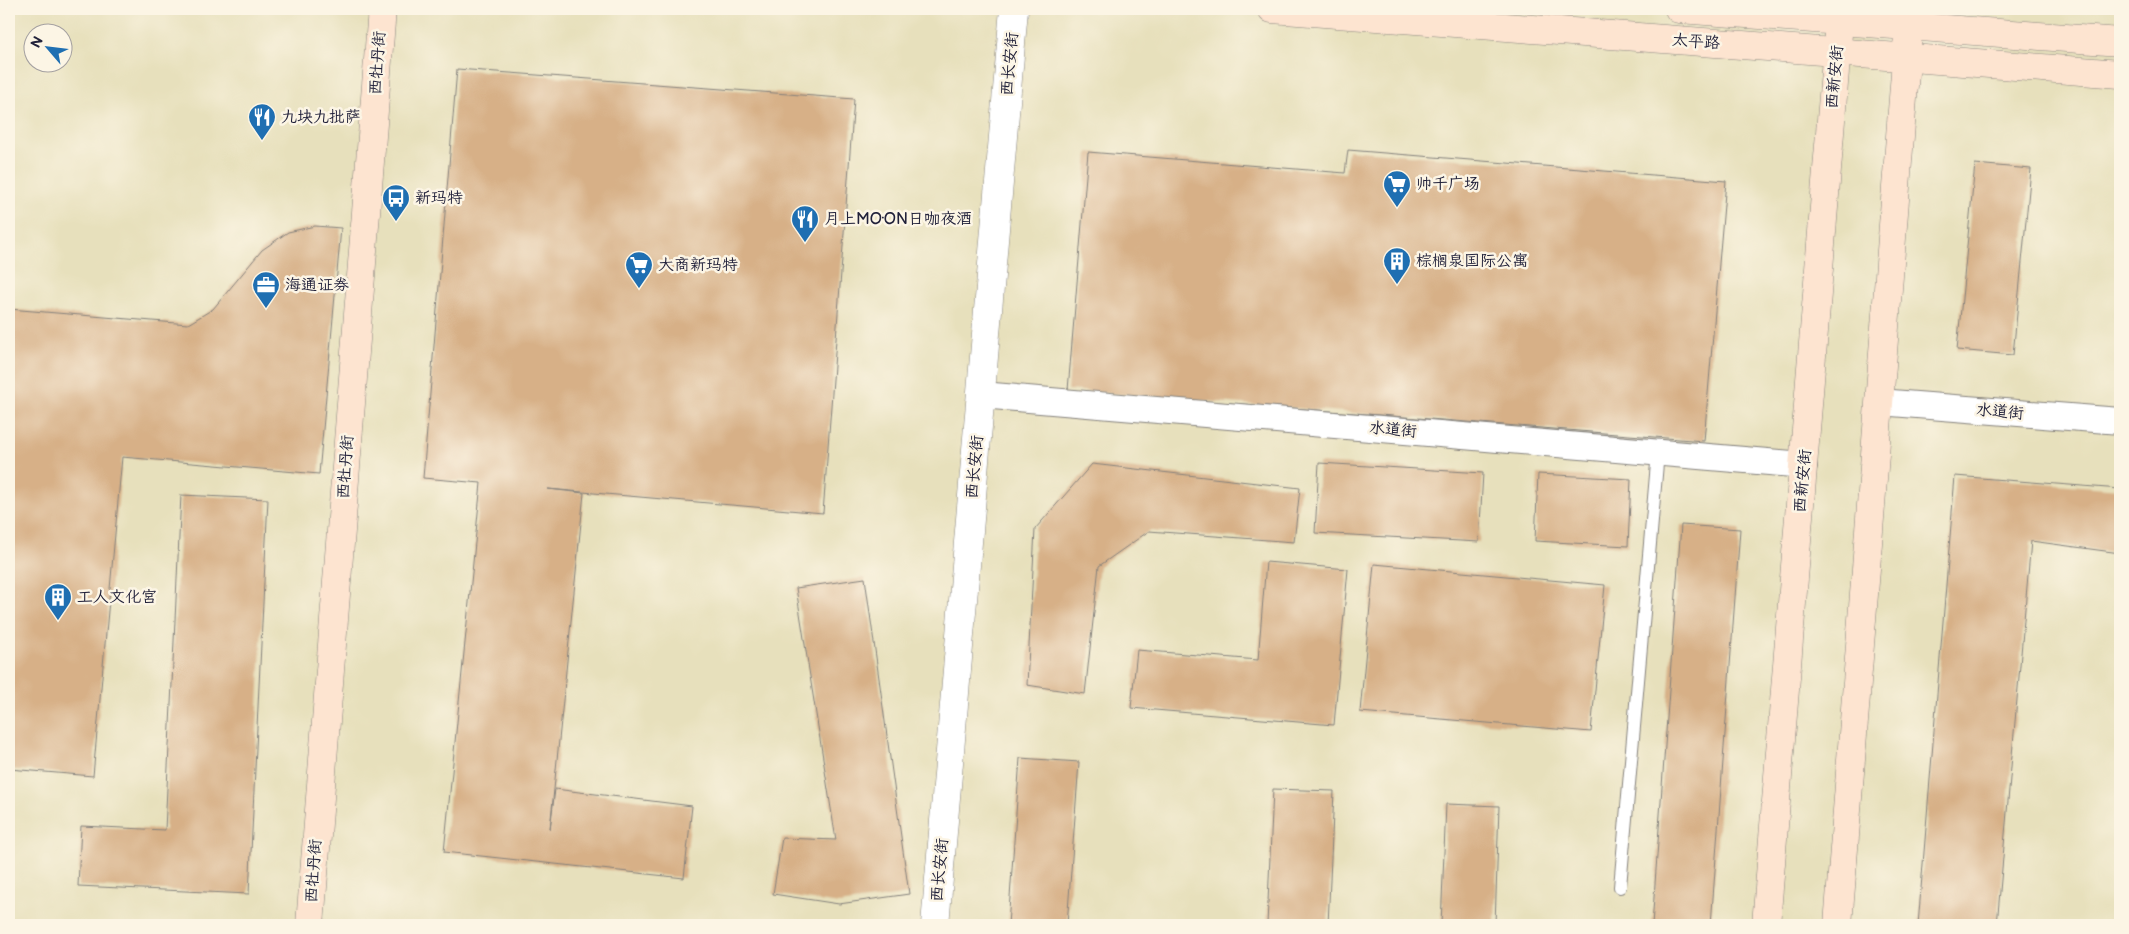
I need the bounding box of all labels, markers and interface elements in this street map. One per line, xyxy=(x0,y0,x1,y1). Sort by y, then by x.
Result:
north arrow xyxy=(22,22,72,72)
street label: 西牡丹街 xyxy=(366,30,390,96)
street label: 西长安街 xyxy=(998,31,1022,97)
street label: 太平路 xyxy=(1671,31,1721,53)
text: N xyxy=(27,33,47,51)
street label: 西新安街 xyxy=(1823,44,1847,110)
restaurant icon: 九块九批萨 xyxy=(247,102,277,141)
place label: 九块九批萨 xyxy=(281,108,361,127)
supermarket icon: 帅千广场 xyxy=(1382,169,1412,208)
place label: 帅千广场 xyxy=(1416,175,1480,194)
bus stop icon: 新玛特 xyxy=(381,183,411,222)
place label: 新玛特 xyxy=(415,189,463,208)
restaurant icon: 月上MO·ON日咖夜酒 xyxy=(790,204,820,243)
place label: 月上MO·ON日咖夜酒 xyxy=(824,210,972,229)
building icon: 棕榈泉国际公寓 xyxy=(1382,246,1412,285)
supermarket icon: 大商新玛特 xyxy=(624,250,654,289)
place label: 棕榈泉国际公寓 xyxy=(1416,252,1528,271)
place label: 大商新玛特 xyxy=(658,256,738,275)
office icon: 海通证券 xyxy=(251,270,281,309)
place label: 海通证券 xyxy=(285,276,349,295)
street label: 水道街 xyxy=(1975,400,2025,424)
street label: 水道街 xyxy=(1368,418,1418,442)
street label: 西牡丹街 xyxy=(334,434,358,500)
street label: 西长安街 xyxy=(963,434,987,500)
street label: 西新安街 xyxy=(1791,448,1815,514)
building icon: 工人文化宫 xyxy=(43,582,73,621)
place label: 工人文化宫 xyxy=(77,588,157,607)
street label: 西长安街 xyxy=(928,837,952,903)
street label: 西牡丹街 xyxy=(302,838,326,904)

